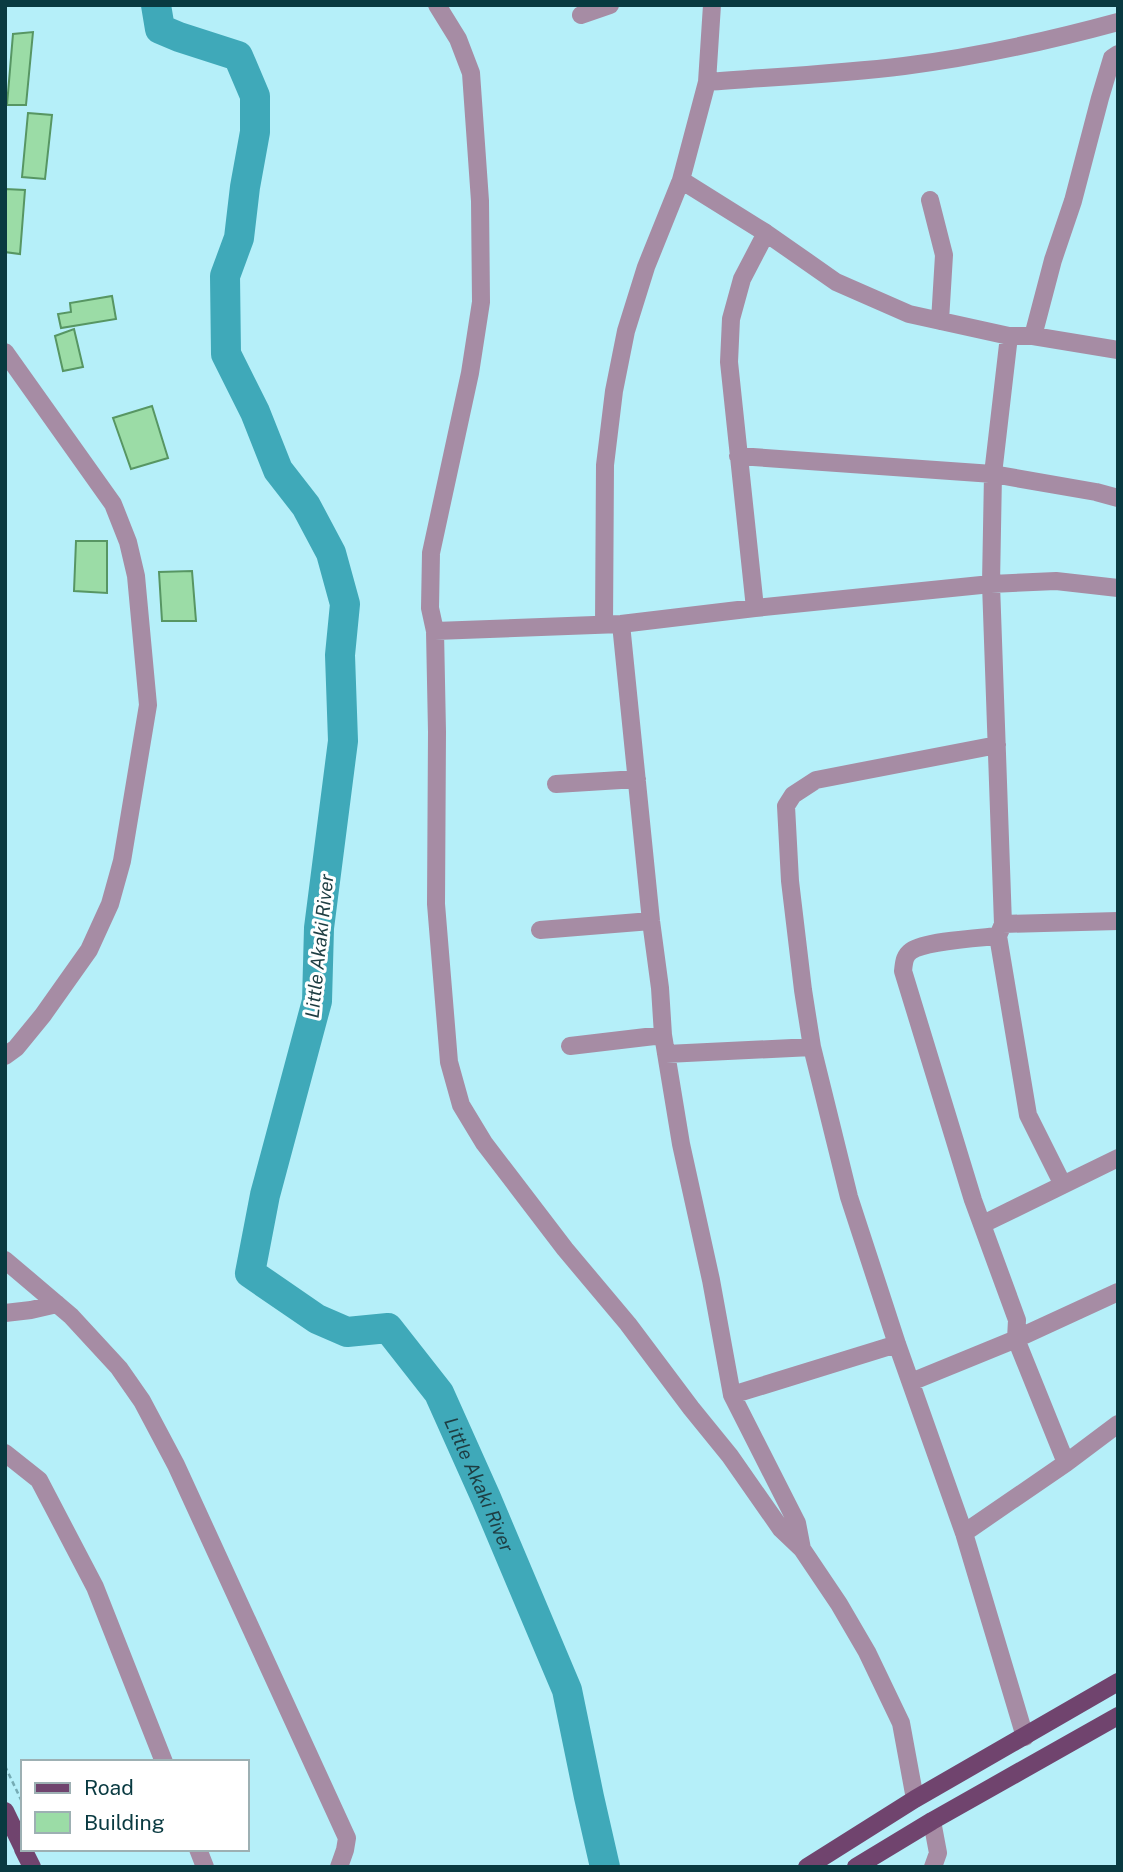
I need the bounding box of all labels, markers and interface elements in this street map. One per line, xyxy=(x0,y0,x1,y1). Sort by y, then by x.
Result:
water label: Little Akaki River xyxy=(300,872,338,1019)
water label: Little Akaki River xyxy=(440,1414,519,1556)
legend xyxy=(21,1760,248,1851)
text: Road xyxy=(84,1775,134,1800)
text: Building xyxy=(84,1810,165,1835)

